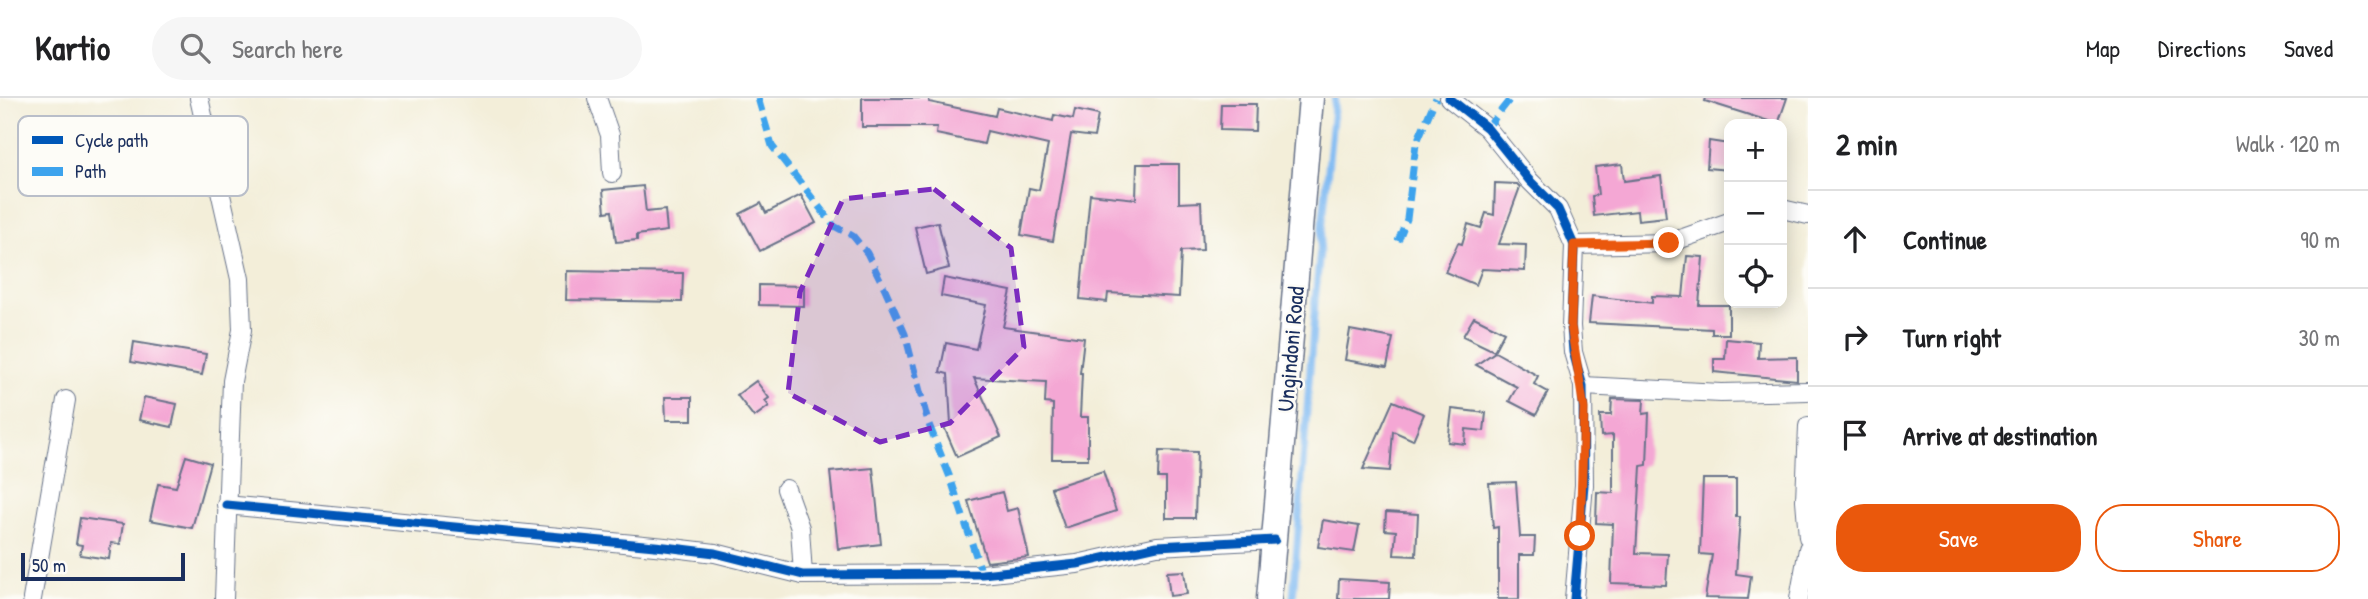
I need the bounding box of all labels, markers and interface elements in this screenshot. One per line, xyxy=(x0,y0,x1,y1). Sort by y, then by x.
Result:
search box xyxy=(152,17,642,80)
text: Kartio xyxy=(35,26,110,70)
icon: search xyxy=(176,29,214,67)
text: Search here xyxy=(232,31,343,66)
text: Map xyxy=(2086,32,2120,64)
text: Directions xyxy=(2158,32,2246,64)
text: Saved xyxy=(2284,32,2333,64)
legend xyxy=(18,116,248,196)
map controls xyxy=(1724,119,1787,308)
button: + xyxy=(1724,119,1787,182)
text: 2 min xyxy=(1836,124,1898,164)
text: Cycle path xyxy=(75,127,148,153)
text: Walk · 120 m xyxy=(2236,128,2340,159)
text: Path xyxy=(75,158,106,184)
button: − xyxy=(1724,182,1787,245)
icon: ahead xyxy=(1836,220,1874,258)
text: Continue xyxy=(1903,222,1987,257)
text: 90 m xyxy=(2300,224,2340,255)
route end xyxy=(1653,227,1684,258)
button: locate xyxy=(1724,245,1787,308)
street label: Ungindoni Road xyxy=(1269,285,1311,413)
icon: right xyxy=(1836,318,1874,356)
text: Turn right xyxy=(1903,320,2001,355)
text: 30 m xyxy=(2298,322,2340,353)
icon: arrive xyxy=(1836,416,1874,454)
text: Arrive at destination xyxy=(1903,418,2098,453)
button: Save xyxy=(1836,504,2081,572)
button: Share xyxy=(2095,504,2340,572)
route start xyxy=(1564,520,1595,551)
scale bar xyxy=(21,550,186,582)
text: 50 m xyxy=(32,552,66,578)

